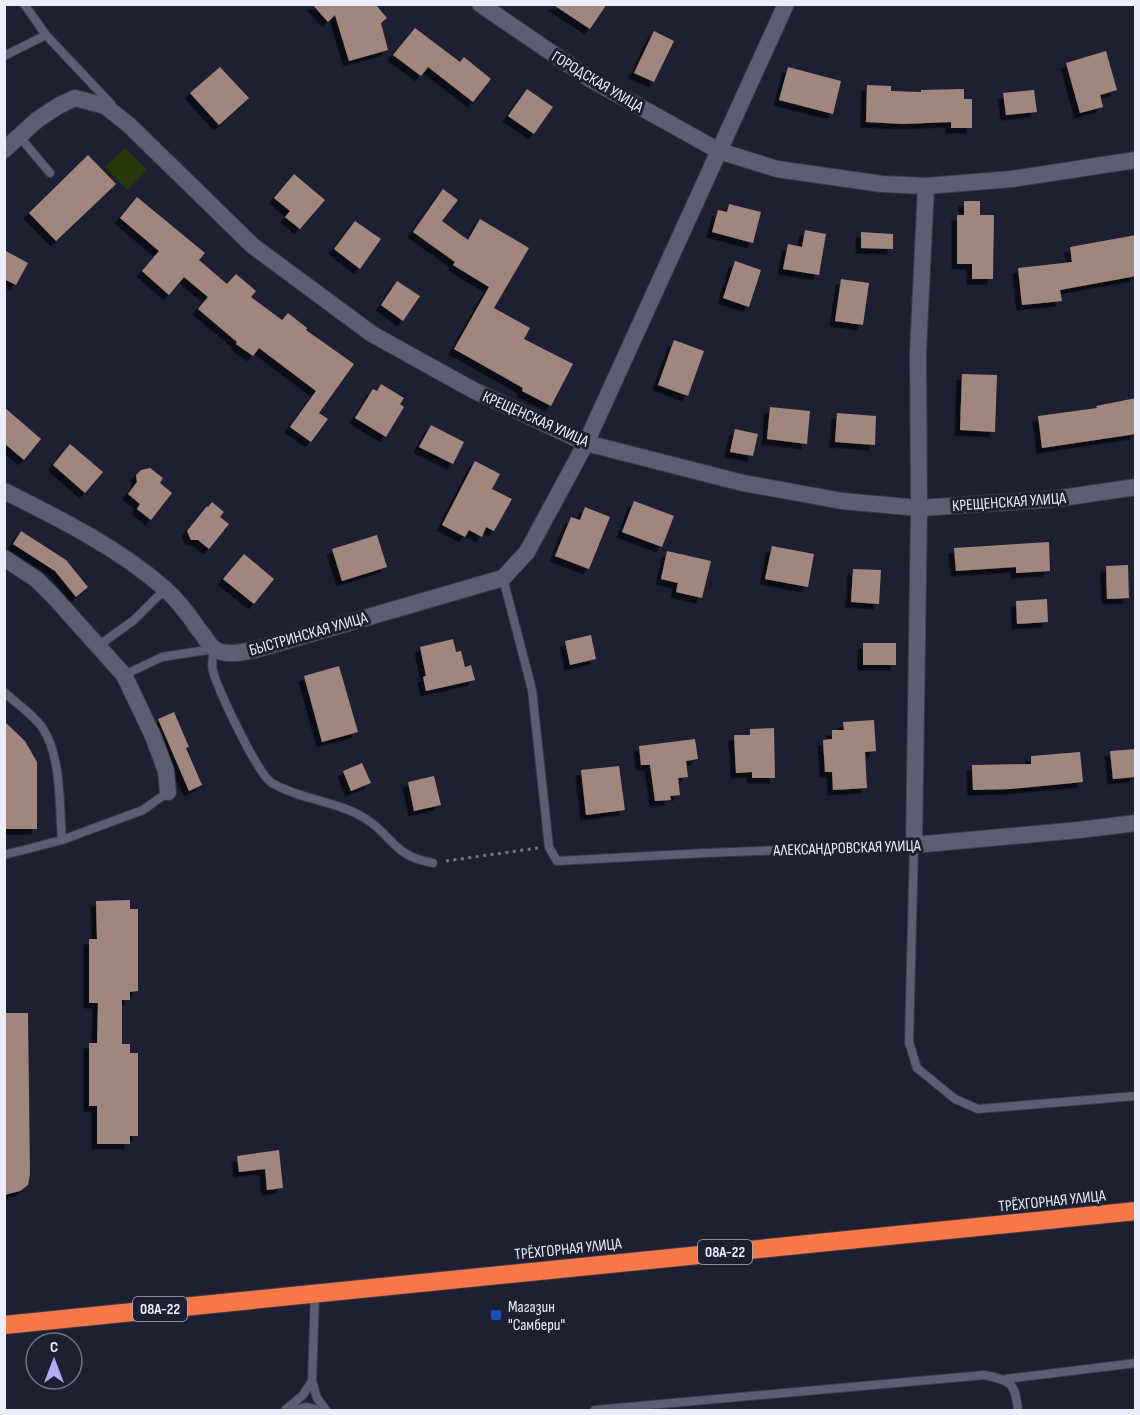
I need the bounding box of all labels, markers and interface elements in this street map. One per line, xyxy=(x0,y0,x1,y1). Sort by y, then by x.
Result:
street label: ГОРОДСКАЯ УЛИЦА xyxy=(548,47,647,117)
street label: КРЕЩЕНСКАЯ УЛИЦА xyxy=(479,387,591,451)
street label: КРЕЩЕНСКАЯ УЛИЦА xyxy=(952,489,1067,516)
street label: БЫСТРИНСКАЯ УЛИЦА xyxy=(247,608,370,660)
street label: АЛЕКСАНДРОВСКАЯ УЛИЦА xyxy=(772,836,921,861)
street label: ТРЁХГОРНАЯ УЛИЦА xyxy=(998,1186,1107,1217)
street label: ТРЁХГОРНАЯ УЛИЦА xyxy=(514,1234,623,1265)
road number: 08А-22 xyxy=(698,1240,752,1264)
road number: 08А-22 xyxy=(133,1297,187,1321)
place label: Магазин "Самбери" xyxy=(508,1298,565,1335)
marker: Магазин "Самбери" xyxy=(489,1308,503,1322)
north arrow xyxy=(24,1331,84,1391)
text: С xyxy=(50,1338,58,1357)

